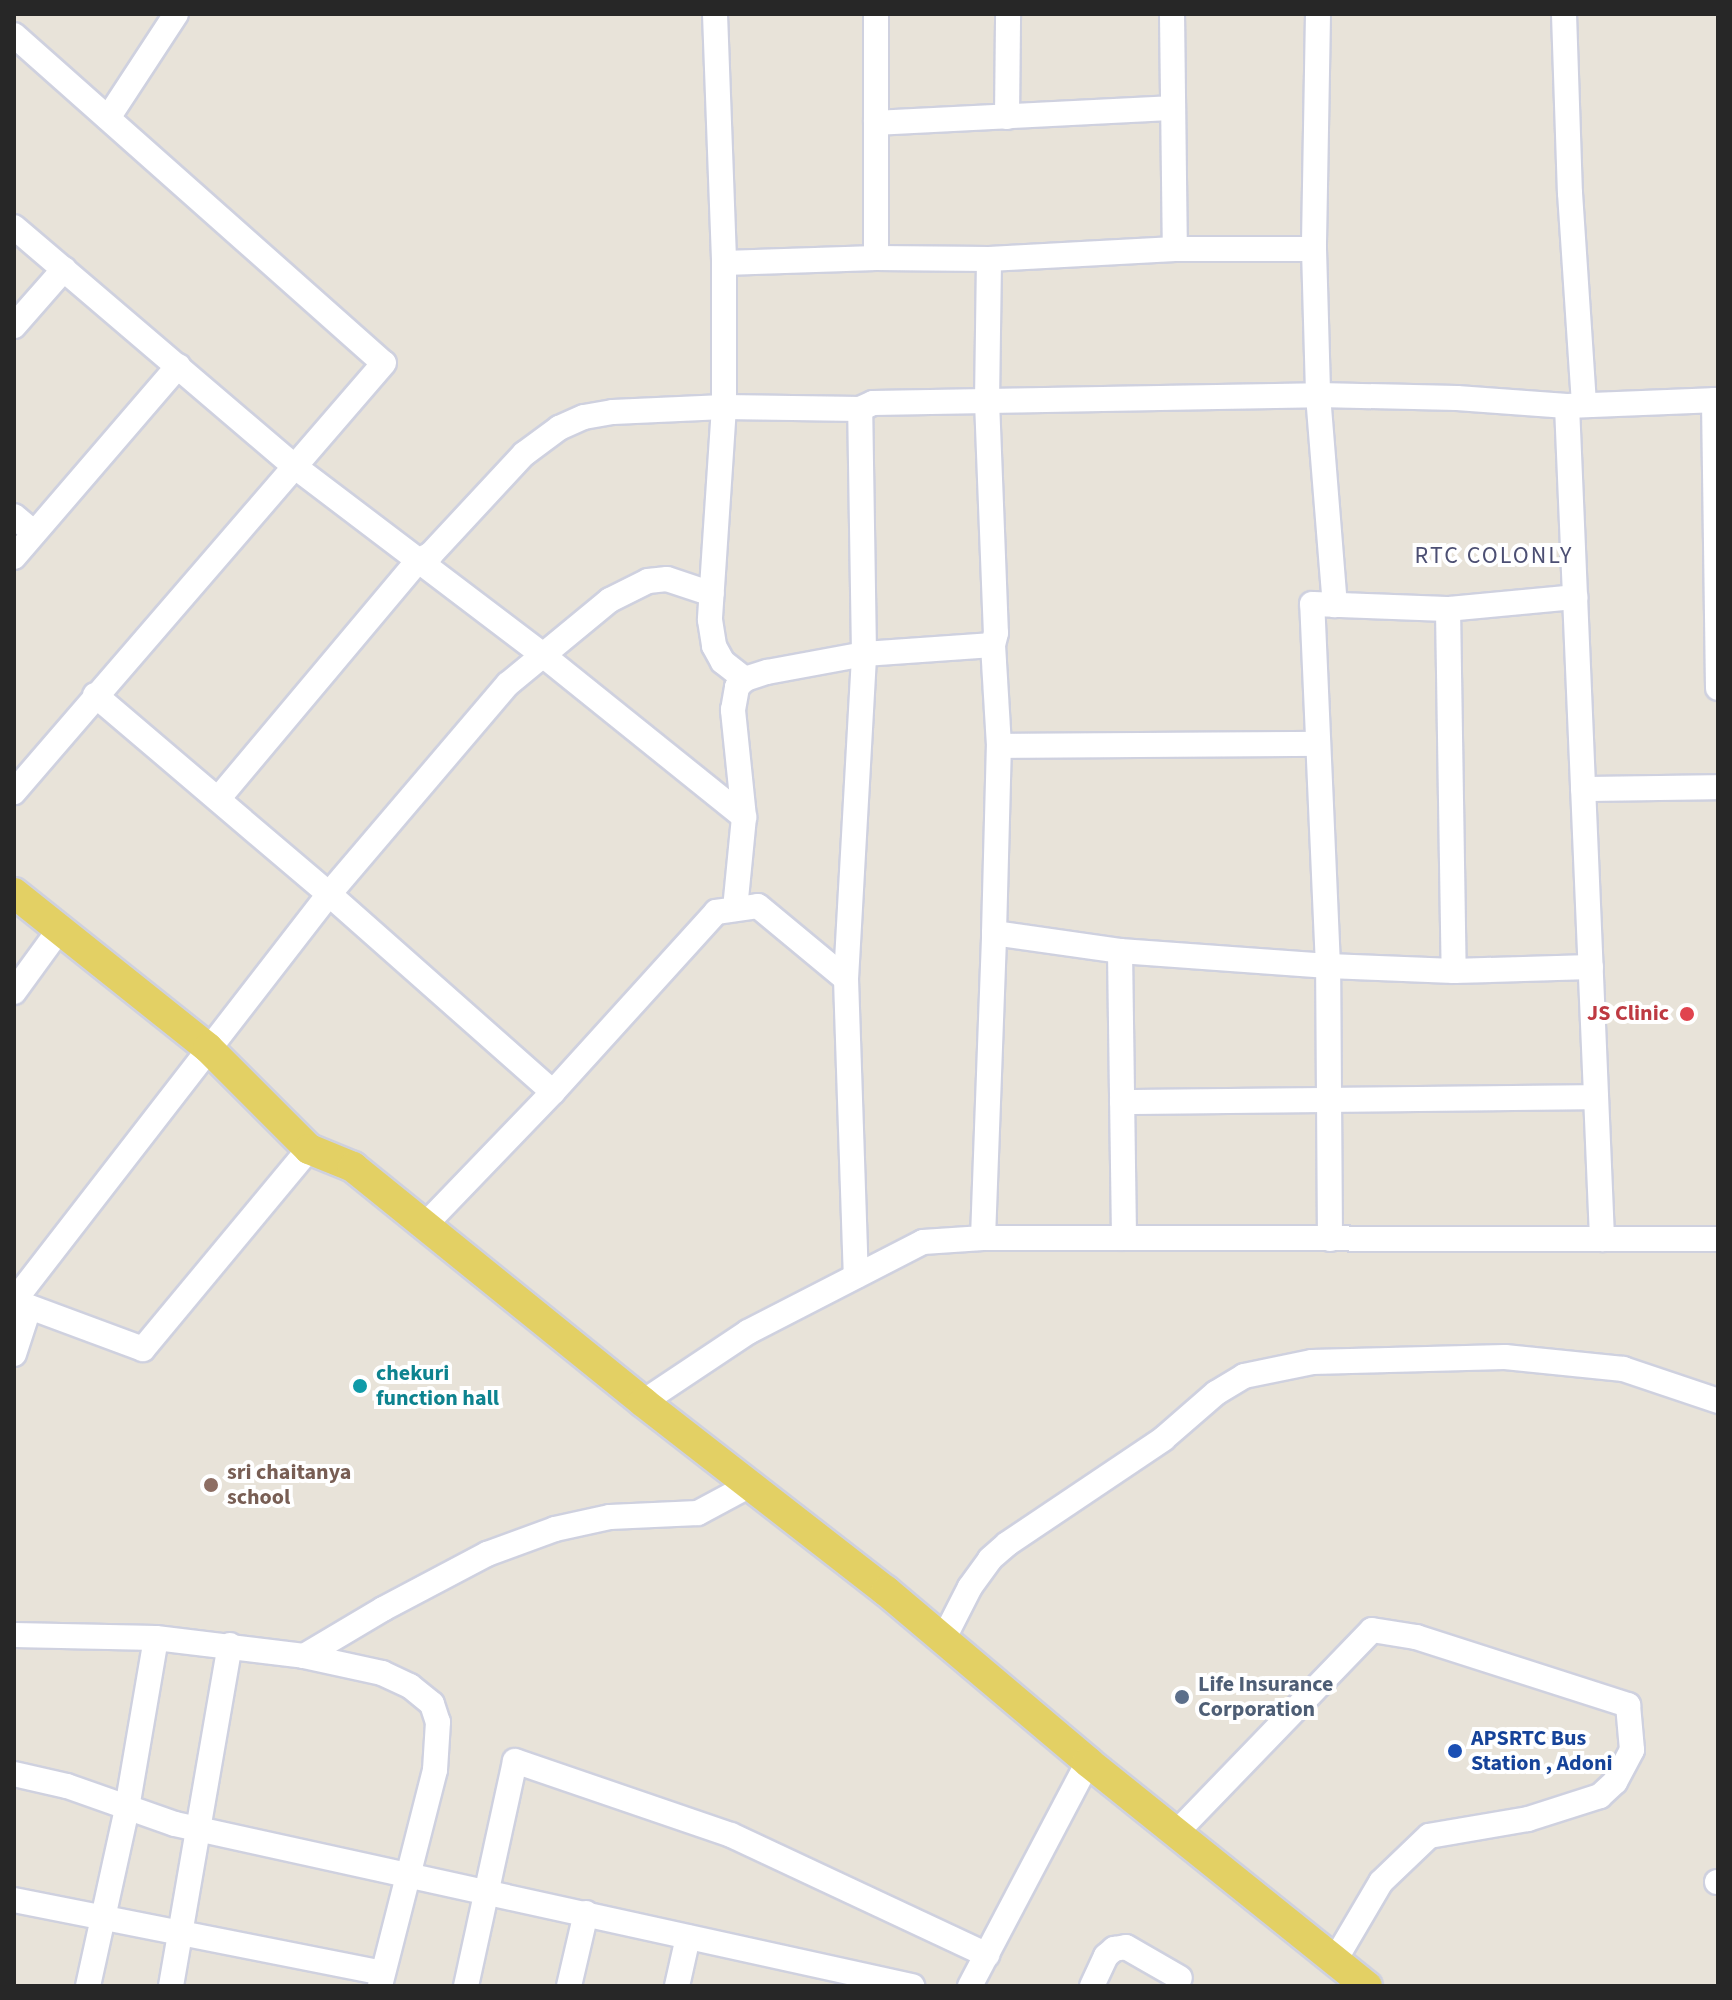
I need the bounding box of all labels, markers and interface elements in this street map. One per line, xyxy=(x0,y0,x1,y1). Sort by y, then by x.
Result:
district label: RTC COLONLY xyxy=(1415,542,1573,570)
place label: JS Clinic xyxy=(1587,1001,1669,1027)
marker: JS Clinic xyxy=(1676,1003,1698,1025)
place label: chekuri function hall xyxy=(376,1360,499,1412)
marker: chekuri function hall xyxy=(351,1377,369,1395)
place label: sri chaitanya school xyxy=(227,1459,351,1510)
marker: sri chaitanya school xyxy=(202,1476,220,1494)
place label: Life Insurance Corporation xyxy=(1198,1671,1333,1722)
marker: Life Insurance Corporation xyxy=(1173,1688,1191,1706)
place label: APSRTC Bus Station , Adoni xyxy=(1471,1725,1613,1776)
marker: APSRTC Bus Station , Adoni xyxy=(1446,1742,1464,1760)

